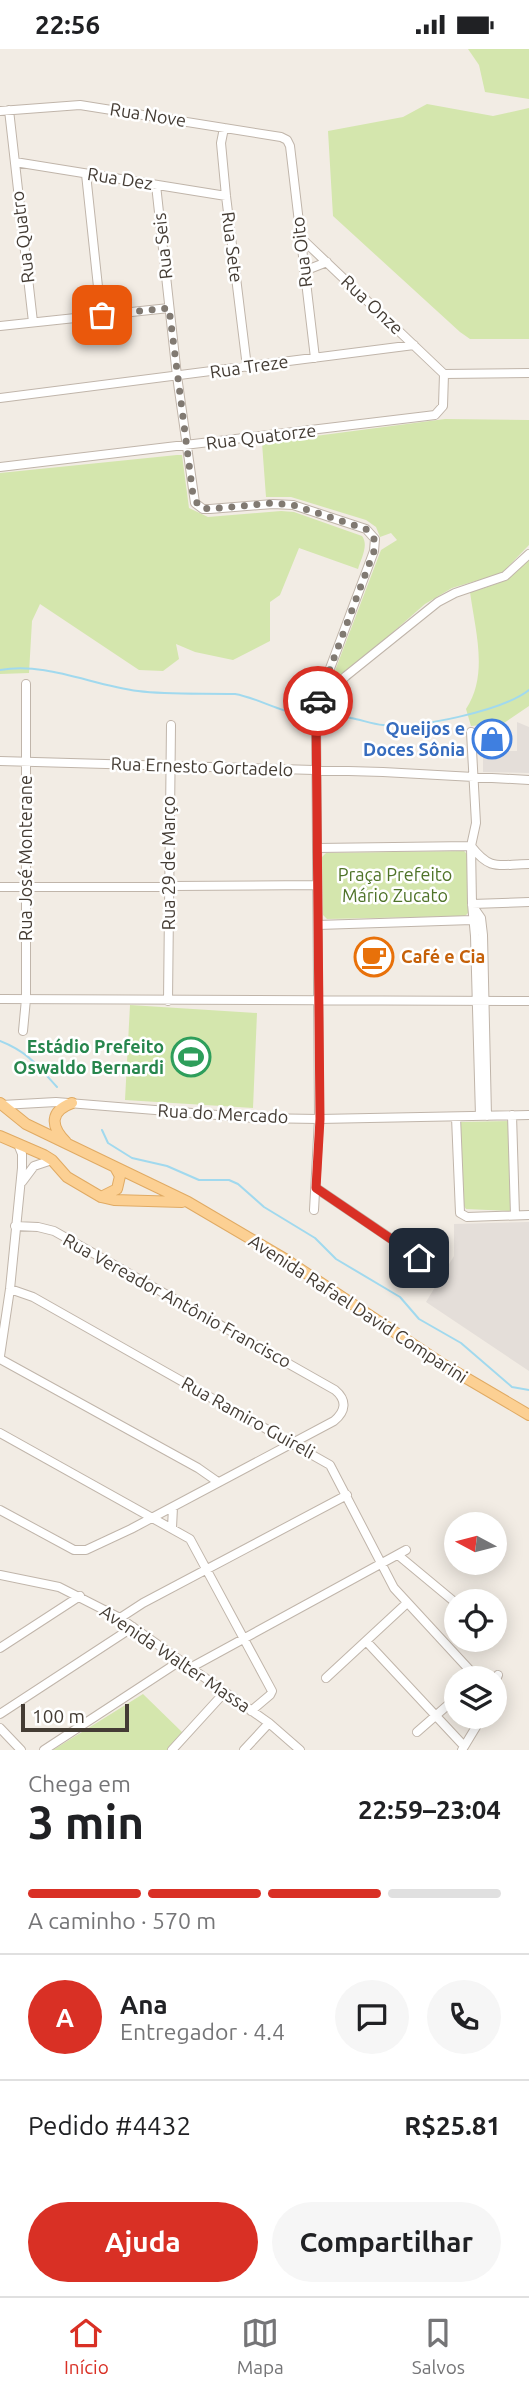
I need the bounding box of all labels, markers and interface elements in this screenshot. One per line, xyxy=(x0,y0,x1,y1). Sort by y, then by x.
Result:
text: 22:56 xyxy=(35,10,100,39)
street label: Rua Nove xyxy=(109,98,188,130)
street label: Rua Dez xyxy=(86,163,154,193)
street label: Rua Quatro xyxy=(6,190,39,284)
street label: Rua Sete xyxy=(219,210,247,283)
street label: Rua Seis xyxy=(149,212,175,280)
street label: Rua Oito xyxy=(287,216,315,288)
street label: Rua Onze xyxy=(338,271,408,338)
pin xyxy=(72,285,132,345)
icon: bag xyxy=(83,296,121,334)
street label: Rua Treze xyxy=(208,351,289,381)
street label: Rua Quatorze xyxy=(205,419,317,454)
courier xyxy=(283,666,353,736)
icon: car xyxy=(299,682,337,720)
place label: Queijos e Doces Sônia xyxy=(363,718,465,759)
shop icon: Queijos e Doces Sônia xyxy=(471,718,513,760)
street label: Rua Ernesto Gortadelo xyxy=(110,753,294,779)
street label: Rua José Monterane xyxy=(15,775,35,941)
street label: Rua 29 de Março xyxy=(158,796,178,930)
park label: Praça Prefeito Mário Zucato xyxy=(338,864,452,905)
cafe icon: Café e Cia xyxy=(353,936,395,978)
place label: Café e Cia xyxy=(401,946,485,966)
place label: Estádio Prefeito Oswaldo Bernardi xyxy=(13,1036,164,1077)
sports icon: Estádio Prefeito Oswaldo Bernardi xyxy=(170,1036,212,1078)
street label: Rua do Mercado xyxy=(157,1100,289,1126)
pin xyxy=(389,1228,449,1288)
street label: Rua Vereador Antônio Francisco xyxy=(60,1229,295,1371)
street label: Avenida Rafael David Comparini xyxy=(246,1230,472,1386)
icon: home xyxy=(400,1239,438,1277)
street label: Rua Ramiro Guireli xyxy=(178,1372,319,1462)
north arrow xyxy=(444,1512,508,1575)
map controls xyxy=(444,1512,507,1729)
button: locate xyxy=(444,1589,507,1652)
street label: Avenida Walter Massa xyxy=(97,1600,254,1716)
button: layers xyxy=(444,1666,507,1729)
scale bar xyxy=(21,1701,130,1733)
text: 100 m xyxy=(32,1705,85,1727)
text: Chega em xyxy=(28,1771,131,1796)
text: 22:59–23:04 xyxy=(358,1795,501,1824)
text: 3 min xyxy=(28,1796,144,1848)
text: A caminho · 570 m xyxy=(28,1908,216,1933)
button: chat xyxy=(335,1980,409,2054)
button: phone xyxy=(427,1980,501,2054)
text: Ana xyxy=(120,1990,168,2019)
text: A xyxy=(56,2003,74,2032)
text: Entregador · 4.4 xyxy=(120,2019,285,2044)
text: Pedido #4432 xyxy=(28,2111,191,2140)
text: R$25.81 xyxy=(404,2111,501,2140)
button: Ajuda xyxy=(28,2202,258,2282)
button: Compartilhar xyxy=(272,2202,501,2282)
tab: Início xyxy=(64,2314,109,2378)
tab: Mapa xyxy=(237,2314,284,2378)
tab: Salvos xyxy=(412,2314,465,2378)

